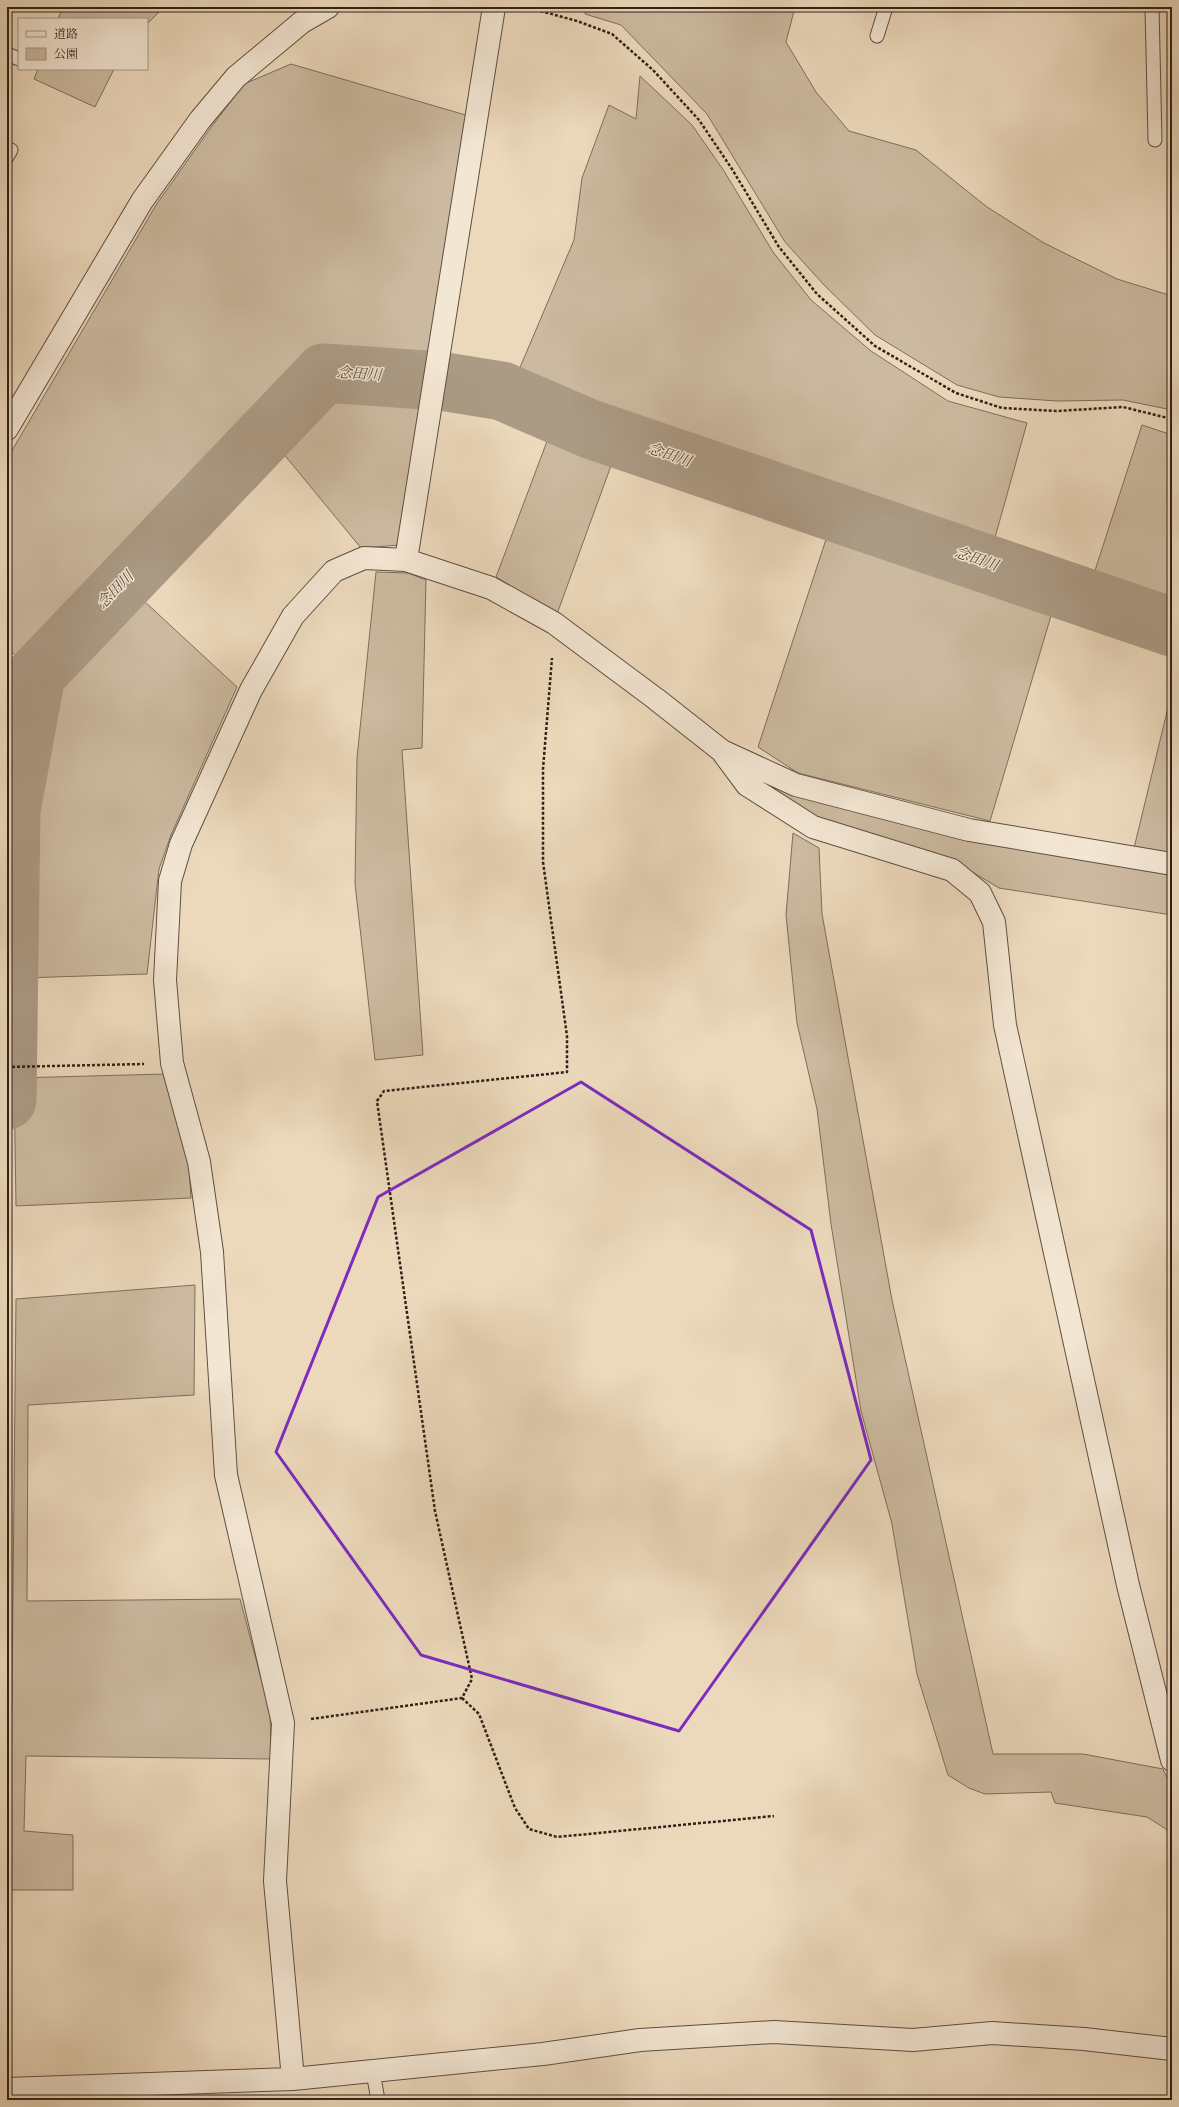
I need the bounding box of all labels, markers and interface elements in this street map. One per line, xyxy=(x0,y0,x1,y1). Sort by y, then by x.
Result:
legend xyxy=(18,18,148,70)
text: 道路 xyxy=(54,27,78,43)
text: 公園 xyxy=(54,47,78,63)
water label: 念田川 xyxy=(336,363,384,387)
water label: 念田川 xyxy=(644,439,696,474)
water label: 念田川 xyxy=(951,543,1003,578)
water label: 念田川 xyxy=(93,566,141,614)

